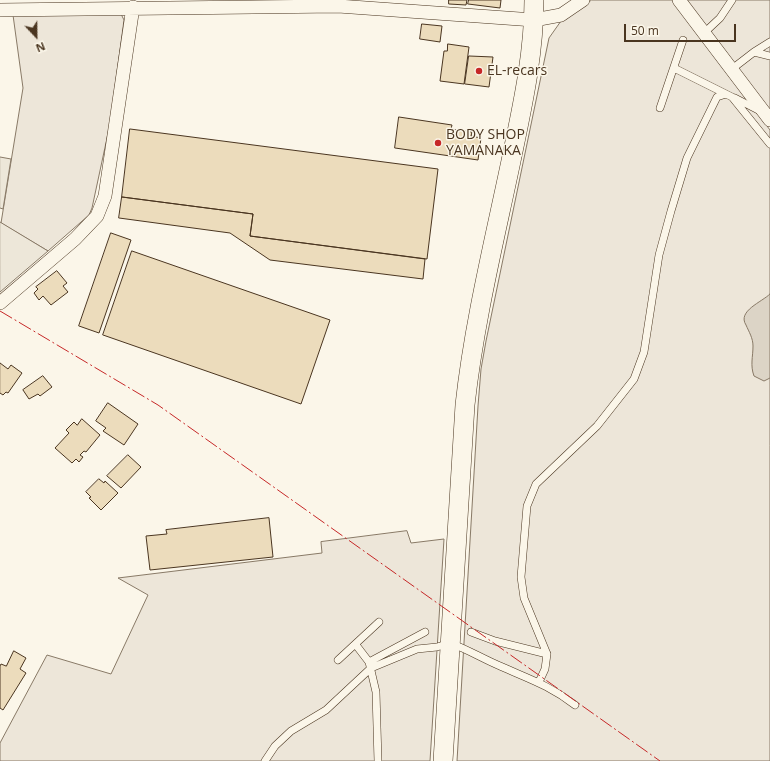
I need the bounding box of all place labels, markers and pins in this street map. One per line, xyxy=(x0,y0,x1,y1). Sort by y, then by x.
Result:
place label: EL-recars xyxy=(487,63,547,79)
marker: EL-recars xyxy=(474,66,484,76)
place label: BODY SHOP YAMANAKA xyxy=(446,127,525,160)
marker: BODY SHOP YAMANAKA xyxy=(433,138,443,148)

